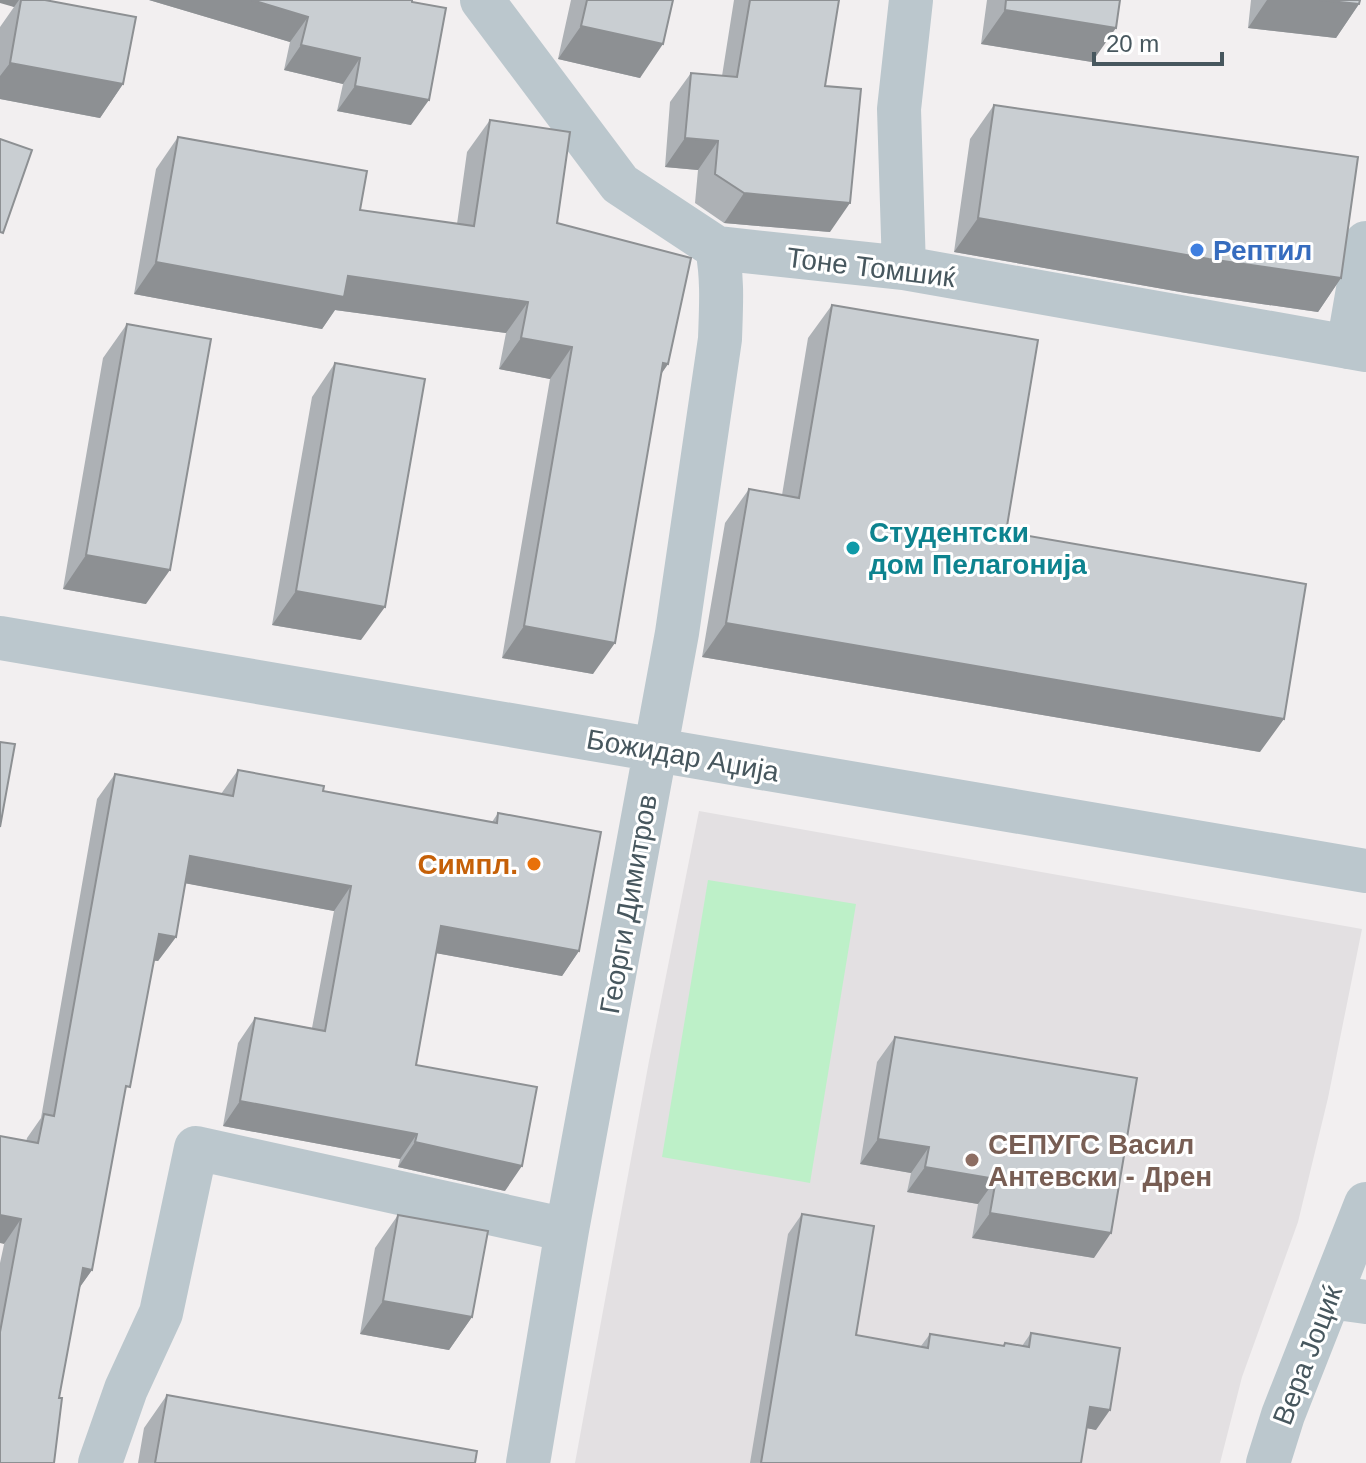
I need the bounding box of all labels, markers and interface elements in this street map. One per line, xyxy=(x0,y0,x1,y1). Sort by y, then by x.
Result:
scale bar xyxy=(1094,16,1222,66)
text: 20 m xyxy=(1106,30,1159,57)
place label: Рептил xyxy=(1213,235,1312,266)
marker: Рептил xyxy=(1188,241,1206,259)
street label: Тоне Томшиќ xyxy=(785,242,958,293)
place label: Студентски дом Пелагонија xyxy=(869,517,1087,580)
marker: Студентски дом Пелагонија xyxy=(844,539,862,557)
street label: Божидар Аџија xyxy=(584,723,782,788)
street label: Георги Димитров xyxy=(594,792,663,1016)
place label: Симпл. xyxy=(417,849,518,880)
marker: Симпл. xyxy=(525,855,543,873)
place label: СЕПУГС Васил Антевски - Дрен xyxy=(988,1129,1212,1192)
marker: СЕПУГС Васил Антевски - Дрен xyxy=(963,1151,981,1169)
street label: Вера Јоциќ xyxy=(1267,1280,1348,1429)

